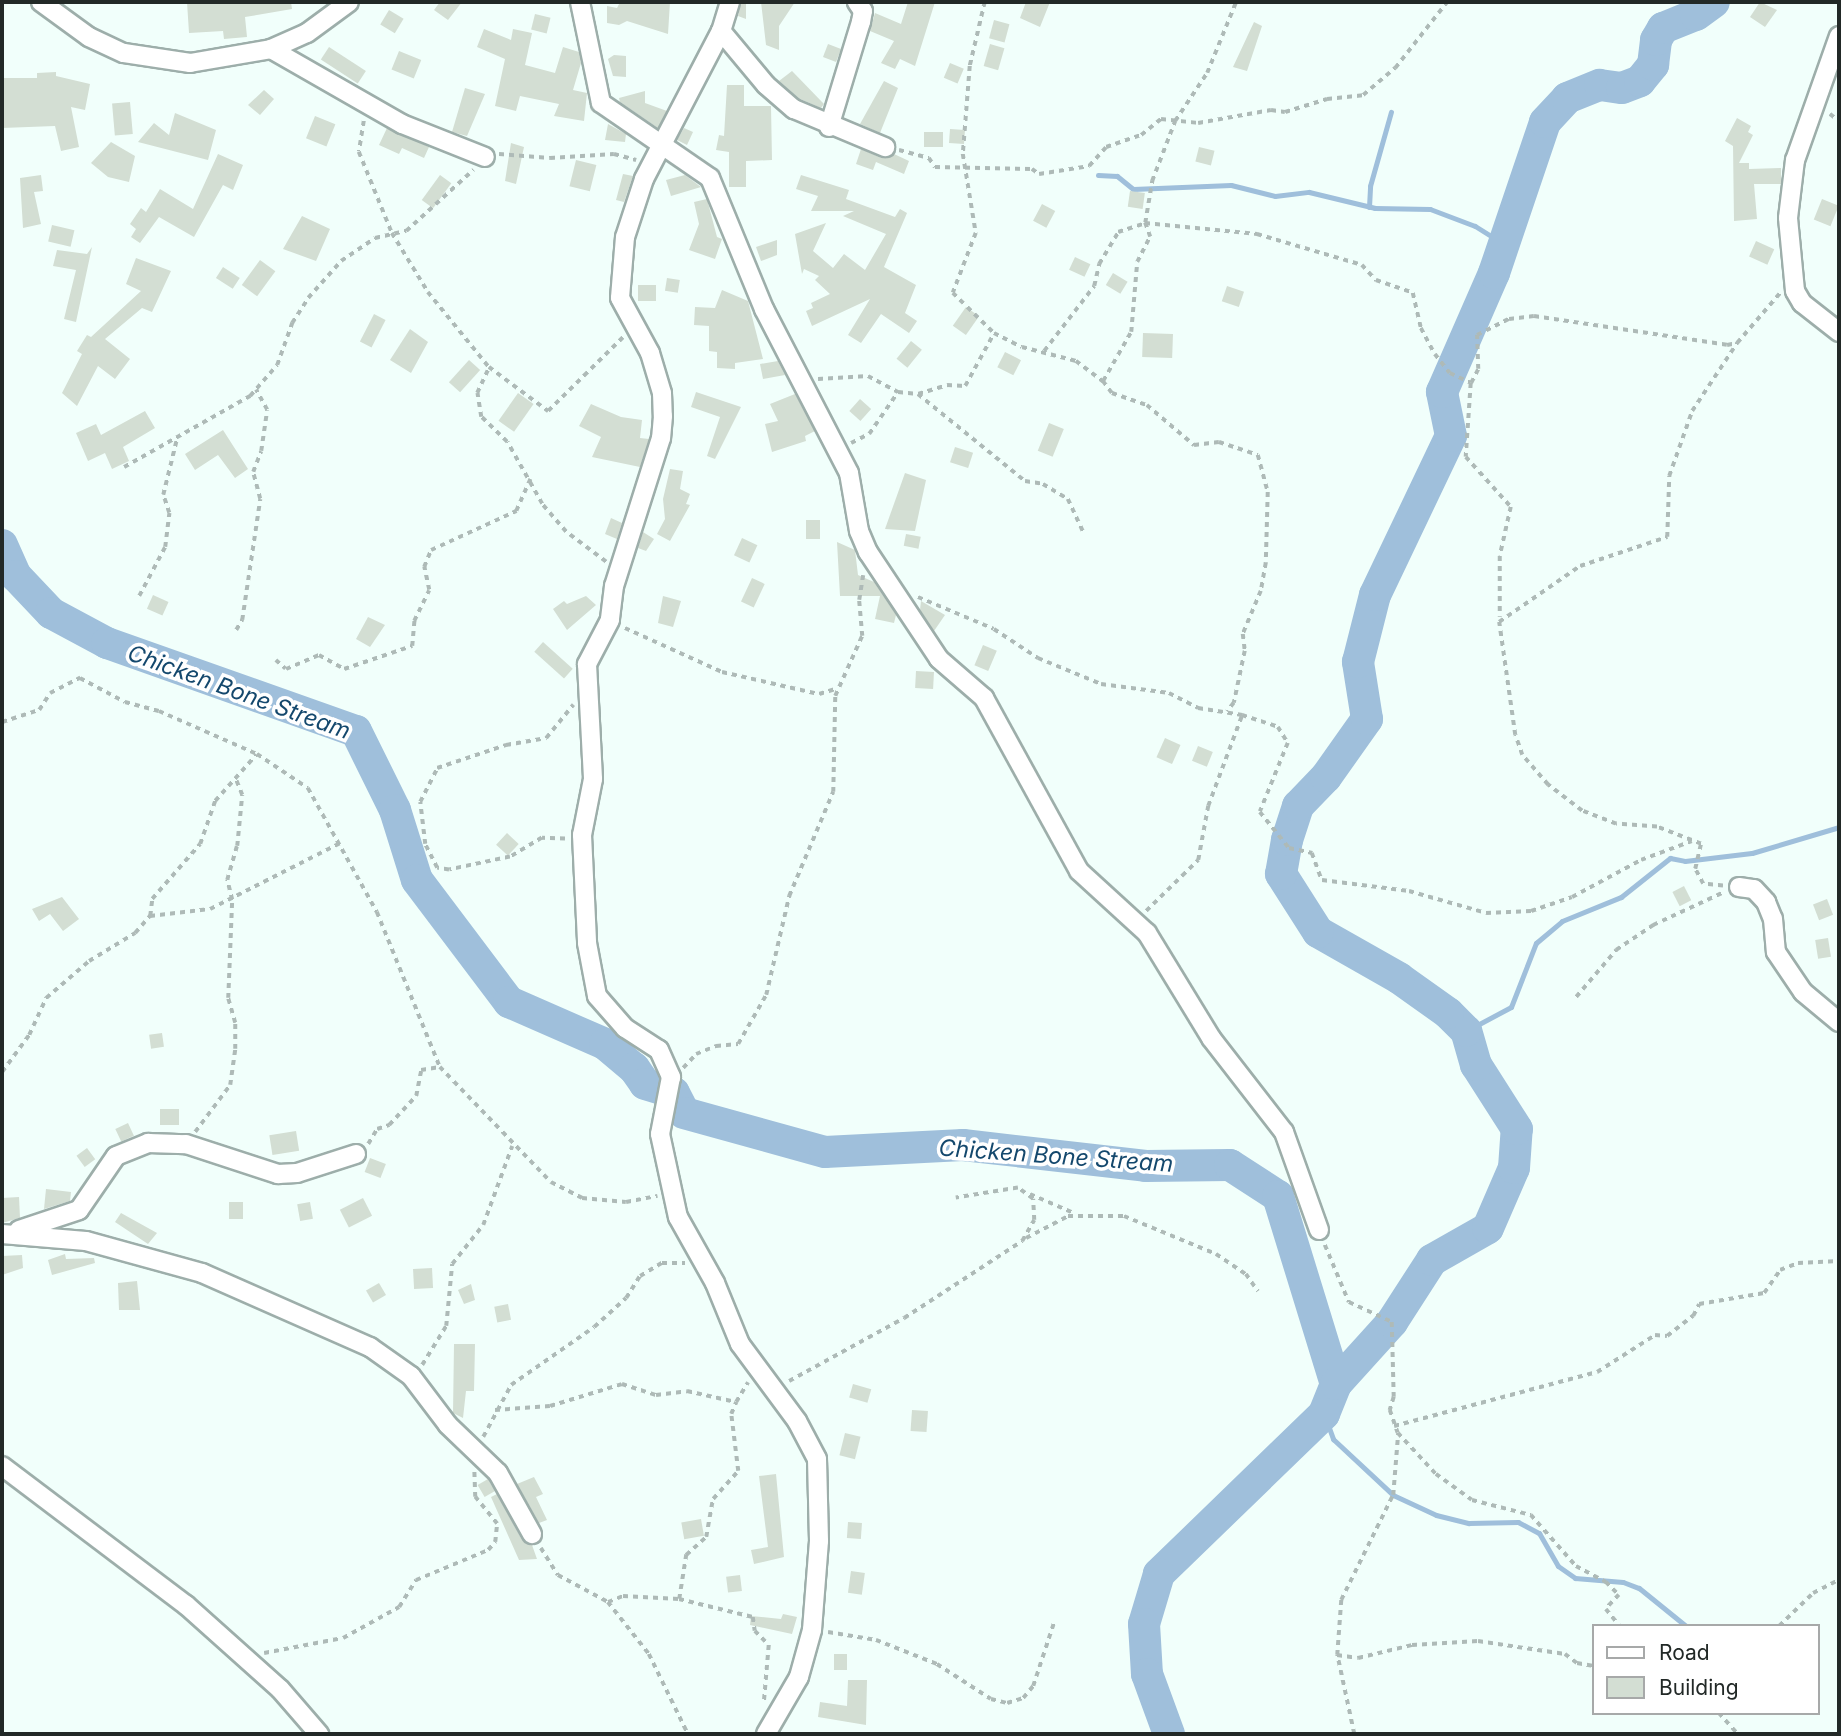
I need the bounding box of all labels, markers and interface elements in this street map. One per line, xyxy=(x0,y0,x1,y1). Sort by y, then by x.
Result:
water label: Chicken Bone Stream xyxy=(124,639,354,745)
water label: Chicken Bone Stream xyxy=(938,1134,1174,1178)
legend xyxy=(1592,1624,1820,1715)
text: Road xyxy=(1659,1640,1710,1665)
text: Building xyxy=(1659,1675,1739,1700)

